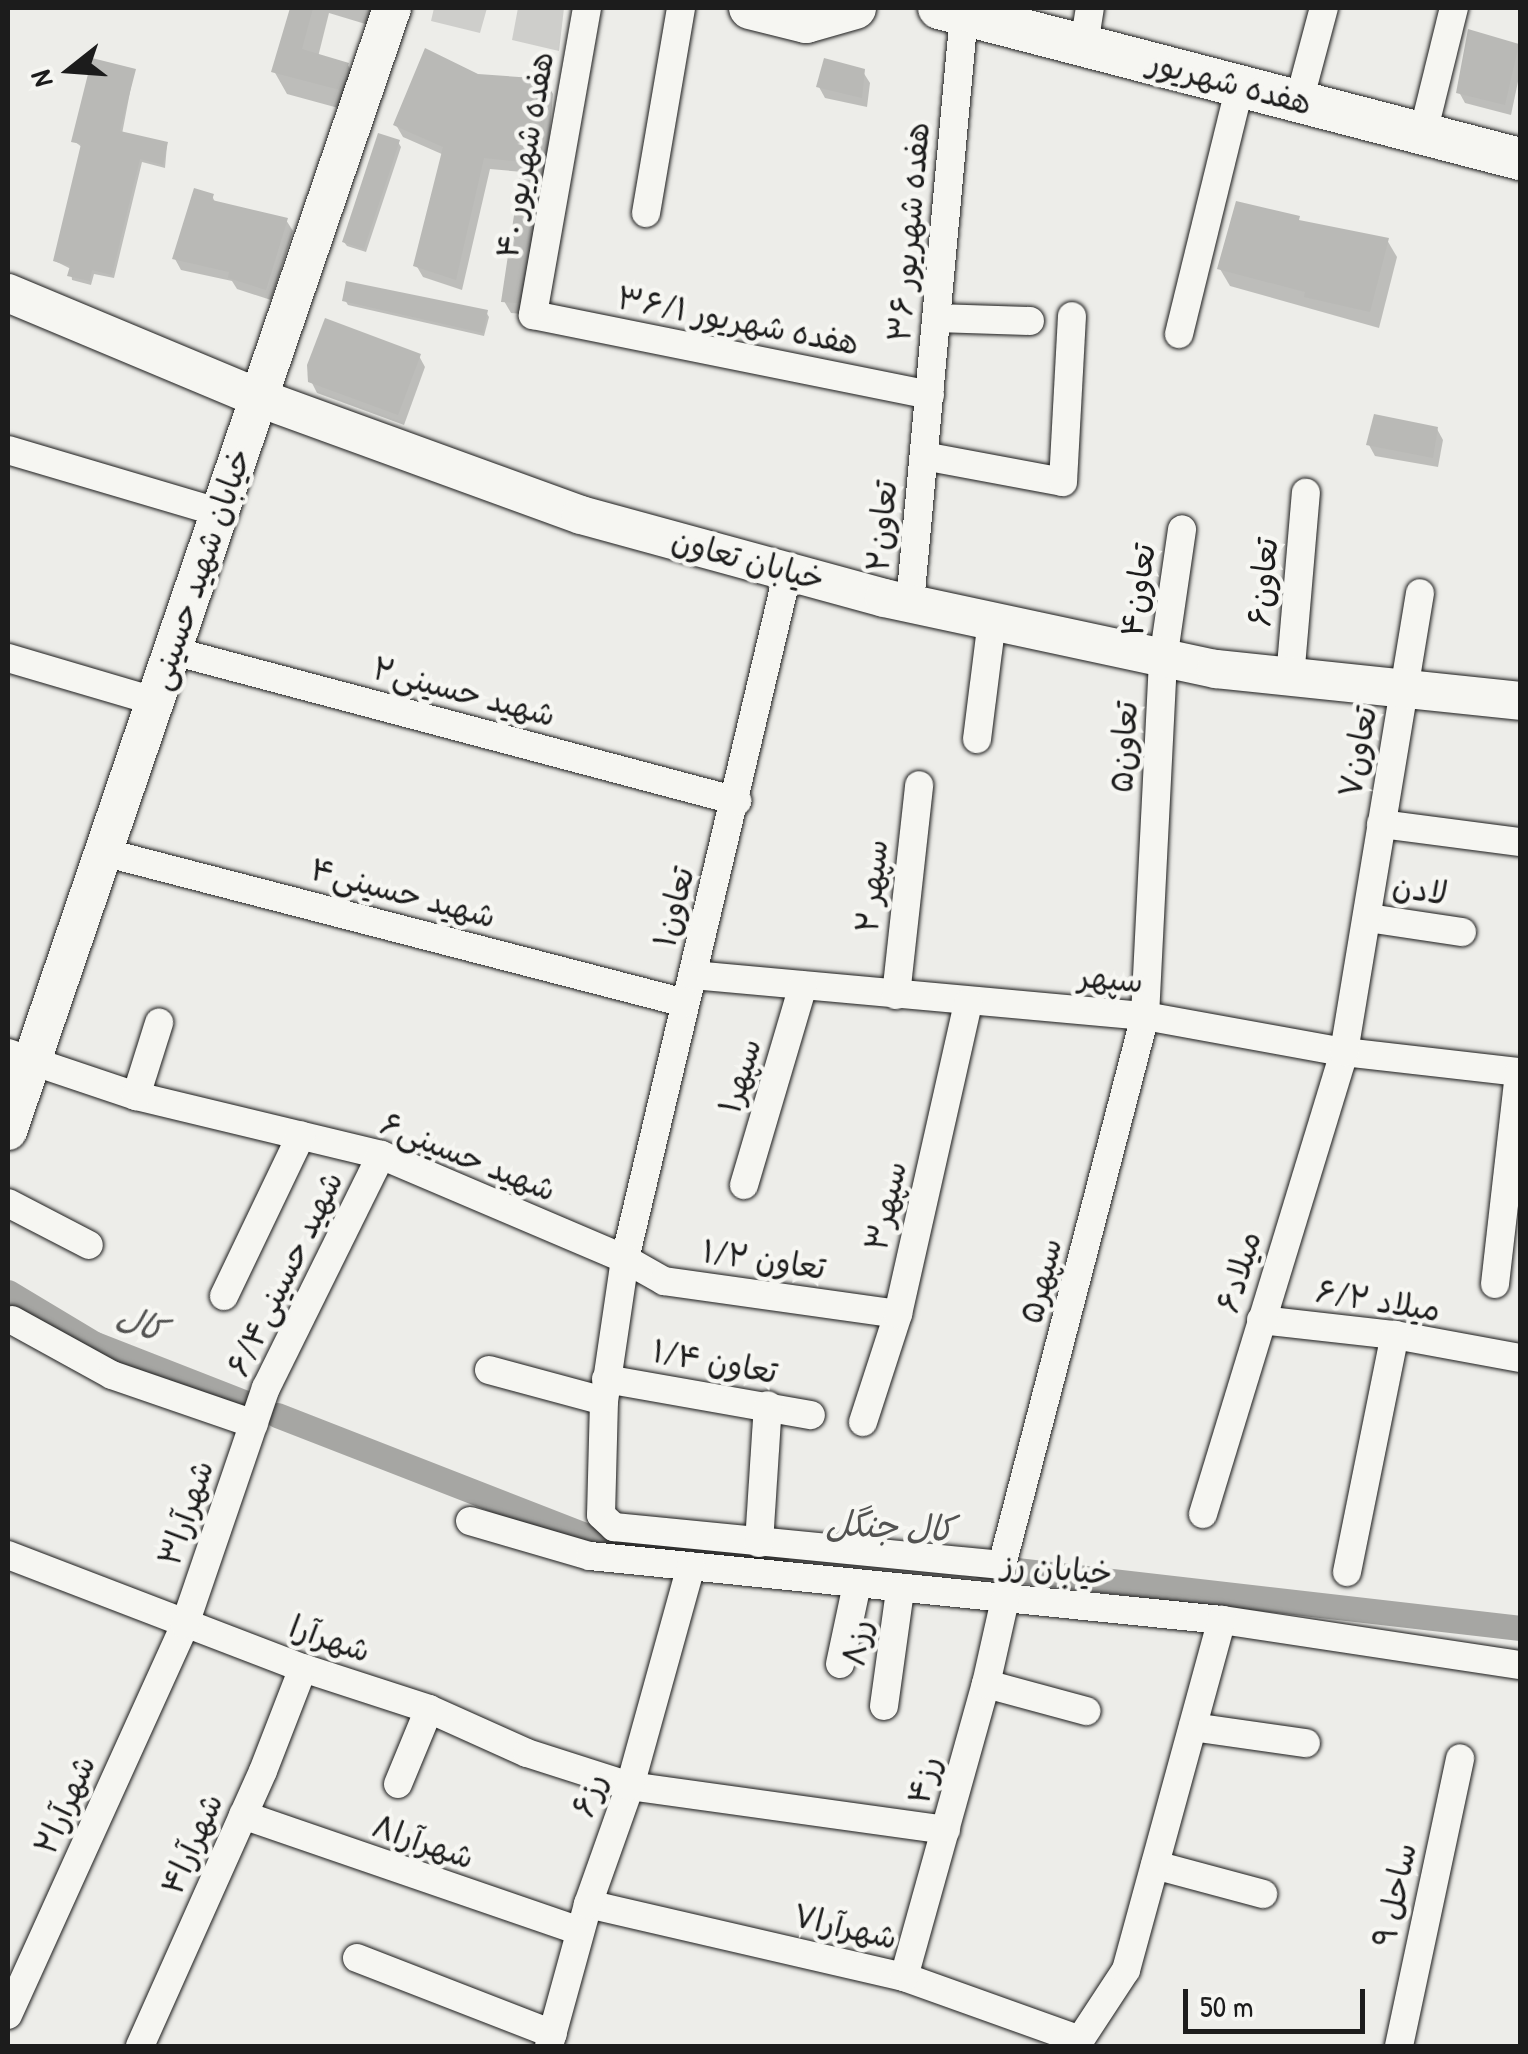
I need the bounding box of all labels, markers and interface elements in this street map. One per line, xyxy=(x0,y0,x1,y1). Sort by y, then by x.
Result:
north arrow xyxy=(20,20,120,120)
street label: هفده شهریور xyxy=(1144,43,1316,123)
street label: هفده شهریور ۴۰ xyxy=(488,49,562,261)
text: N xyxy=(21,66,62,91)
street label: هفده شهریور ۳۶ xyxy=(880,121,938,343)
street label: هفده شهریور ۳۶/۱ xyxy=(614,279,862,363)
street label: خیابان شهید حسینی xyxy=(141,443,259,695)
street label: تعاون۲ xyxy=(859,479,905,573)
street label: خیابان تعاون xyxy=(667,521,829,599)
street label: تعاون۶ xyxy=(1240,536,1286,628)
street label: تعاون۴ xyxy=(1112,541,1164,639)
street label: شهید حسینی۲ xyxy=(368,649,560,735)
street label: تعاون۵ xyxy=(1102,700,1146,794)
street label: تعاون۷ xyxy=(1331,703,1385,801)
street label: سپهر ۲ xyxy=(848,837,896,935)
street label: شهید حسینی۴ xyxy=(306,850,500,936)
street label: تعاون۱ xyxy=(646,863,702,951)
street label: لادن xyxy=(1390,867,1450,913)
street label: سپهر xyxy=(1077,957,1145,1001)
street label: سپهر۱ xyxy=(711,1034,769,1118)
street label: شهید حسینی۶ xyxy=(375,1104,561,1210)
street label: سپهر۳ xyxy=(857,1157,915,1255)
street label: شهید حسینی۶/۴ xyxy=(219,1165,351,1383)
street label: میلاد۶ xyxy=(1208,1227,1270,1317)
street label: تعاون ۱/۲ xyxy=(700,1232,828,1288)
street label: سپهر۵ xyxy=(1012,1234,1070,1328)
street label: میلاد ۶/۲ xyxy=(1313,1272,1443,1330)
water label: کال xyxy=(111,1295,171,1351)
street label: تعاون ۱/۴ xyxy=(649,1332,781,1392)
street label: شهرآرا۳ xyxy=(150,1455,222,1571)
water label: کال جنگل xyxy=(825,1502,955,1550)
street label: خیابان رز xyxy=(1000,1545,1114,1593)
street label: شهرآرا xyxy=(285,1607,375,1671)
street label: رز۸ xyxy=(835,1617,879,1669)
street label: شهرآرا۲ xyxy=(26,1749,104,1861)
street label: رز۴ xyxy=(899,1752,949,1808)
street label: رز۶ xyxy=(564,1768,614,1822)
street label: شهرآرا۴ xyxy=(153,1787,231,1901)
street label: شهرآرا۸ xyxy=(367,1807,479,1877)
street label: ساحل ۹ xyxy=(1365,1840,1425,1950)
street label: شهرآرا۷ xyxy=(789,1896,901,1958)
scale bar xyxy=(1188,1969,1370,2031)
text: 50 m xyxy=(1200,1986,1253,2026)

